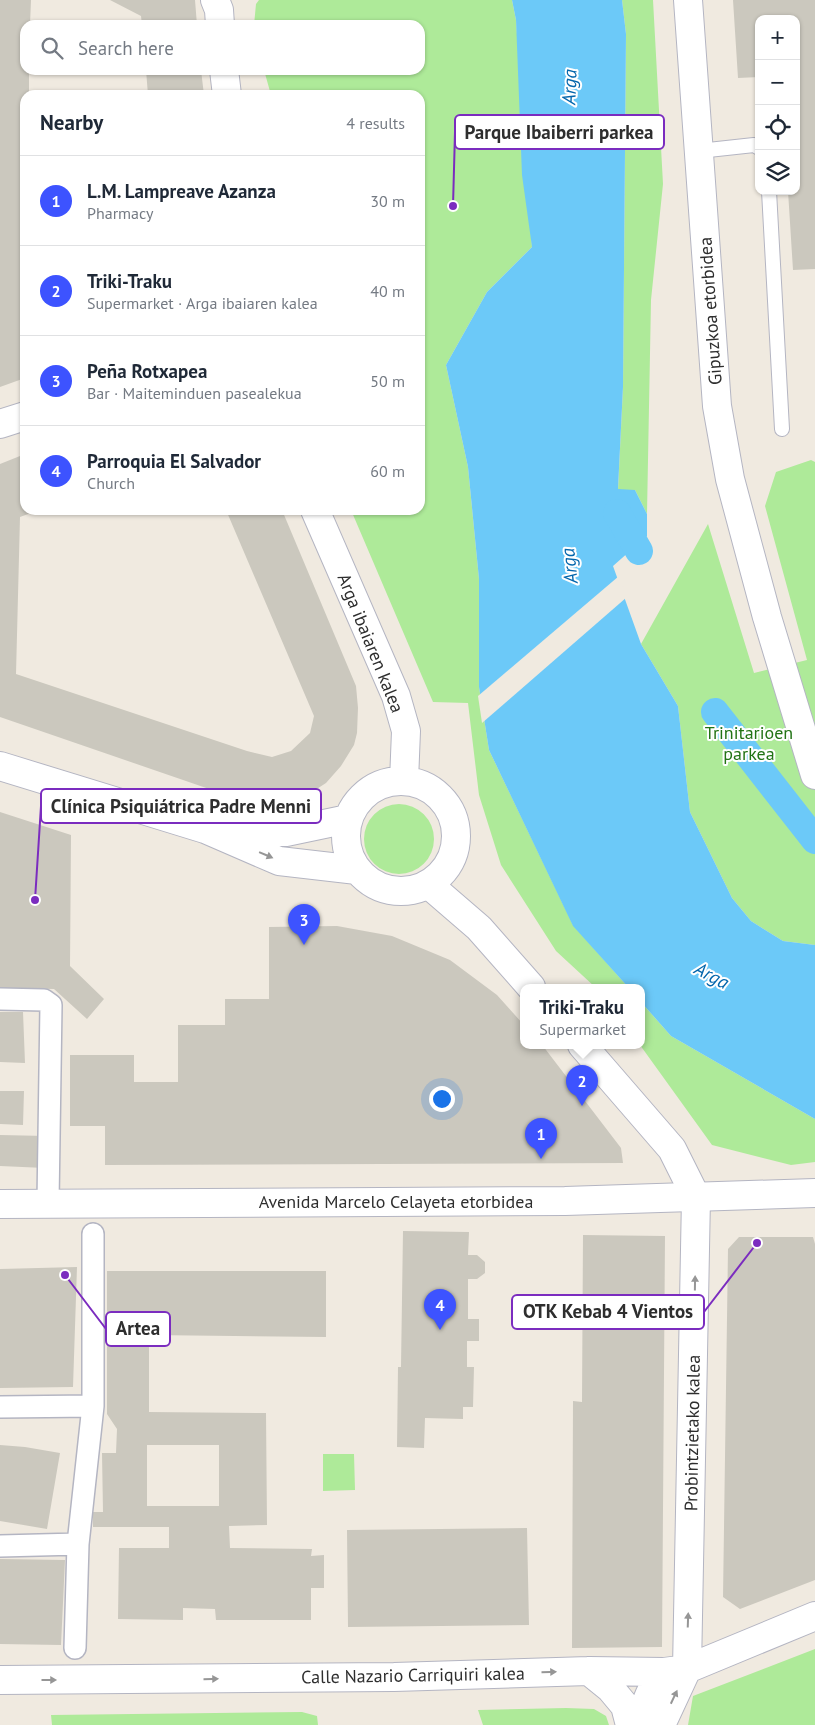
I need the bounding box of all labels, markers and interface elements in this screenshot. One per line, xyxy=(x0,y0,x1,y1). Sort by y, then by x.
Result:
map controls xyxy=(755,15,800,195)
button: + xyxy=(755,15,800,60)
search box xyxy=(20,20,425,75)
icon: search xyxy=(38,34,66,62)
text: Search here xyxy=(78,36,174,60)
button: − xyxy=(755,60,800,105)
water label: Arga xyxy=(556,68,582,106)
button: locate xyxy=(755,105,800,150)
text: Nearby xyxy=(40,109,103,136)
text: 4 results xyxy=(346,113,405,133)
callout: Parque Ibaiberri parkea xyxy=(455,115,664,149)
text: Parque Ibaiberri parkea xyxy=(464,120,654,144)
button: layers xyxy=(755,150,800,195)
text: L.M. Lampreave Azanza xyxy=(87,179,276,203)
text: 1 xyxy=(51,191,61,211)
text: 30 m xyxy=(370,191,405,211)
text: Pharmacy xyxy=(87,203,153,223)
street label: Gipuzkoa etorbidea xyxy=(693,236,727,386)
text: Triki-Traku xyxy=(87,269,172,293)
text: 2 xyxy=(51,281,61,301)
text: 40 m xyxy=(370,281,405,301)
text: Supermarket · Arga ibaiaren kalea xyxy=(87,293,318,313)
text: Peña Rotxapea xyxy=(87,359,207,383)
text: 3 xyxy=(51,371,61,391)
text: 50 m xyxy=(370,371,405,391)
text: Bar · Maiteminduen pasealekua xyxy=(87,383,302,403)
text: Parroquia El Salvador xyxy=(87,449,261,473)
text: 4 xyxy=(51,461,61,481)
text: 60 m xyxy=(370,461,405,481)
text: Church xyxy=(87,473,135,493)
water label: Arga xyxy=(555,546,583,586)
street label: Arga ibaiaren kalea xyxy=(333,570,409,716)
park label: Trinitarioen parkea xyxy=(705,721,793,765)
callout: Clínica Psiquiátrica Padre Menni xyxy=(41,789,321,823)
text: Clínica Psiquiátrica Padre Menni xyxy=(51,794,311,818)
one-way arrow xyxy=(259,852,273,860)
pin: 3 xyxy=(288,904,320,945)
water label: Arga xyxy=(690,956,734,994)
popup xyxy=(520,984,645,1049)
text: Triki-Traku xyxy=(539,995,624,1019)
text: Supermarket xyxy=(539,1019,626,1039)
pin: 2 xyxy=(566,1065,598,1106)
your location xyxy=(429,1086,455,1112)
pin: 1 xyxy=(525,1118,557,1159)
street label: Avenida Marcelo Celayeta etorbidea xyxy=(259,1190,533,1213)
one-way arrow xyxy=(691,1275,699,1291)
pin: 4 xyxy=(424,1289,456,1330)
callout: OTK Kebab 4 Vientos xyxy=(512,1295,704,1329)
text: OTK Kebab 4 Vientos xyxy=(523,1299,693,1323)
callout: Artea xyxy=(106,1312,170,1346)
text: Artea xyxy=(116,1316,160,1340)
street label: Probintzietako kalea xyxy=(679,1355,705,1511)
one-way arrow xyxy=(685,1612,693,1628)
street label: Calle Nazario Carriquiri kalea xyxy=(301,1662,525,1688)
one-way arrow xyxy=(541,1668,557,1676)
one-way arrow xyxy=(203,1674,219,1682)
one-way arrow xyxy=(41,1676,57,1684)
one-way arrow xyxy=(671,1690,679,1704)

